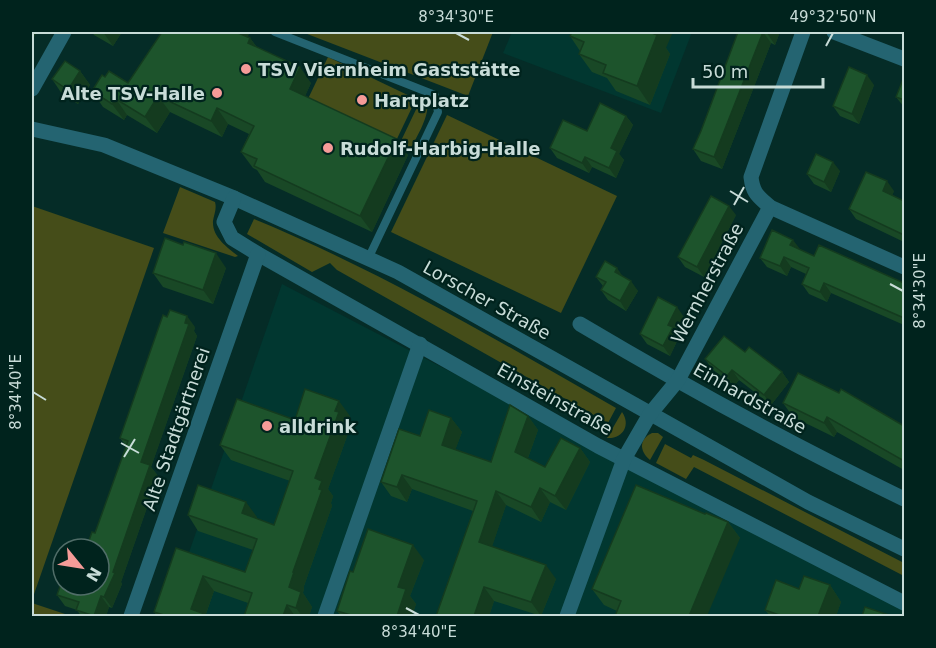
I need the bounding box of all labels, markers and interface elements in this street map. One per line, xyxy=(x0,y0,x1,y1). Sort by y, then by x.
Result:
text: 8°34'30"E xyxy=(418,8,494,26)
text: 49°32'50"N xyxy=(789,8,877,26)
scale bar xyxy=(693,51,824,89)
place label: TSV Viernheim Gaststätte xyxy=(258,59,520,80)
text: 50 m xyxy=(702,61,748,82)
marker: TSV Viernheim Gaststätte xyxy=(239,62,253,76)
place label: Alte TSV-Halle xyxy=(61,83,205,104)
marker: Alte TSV-Halle xyxy=(210,86,224,100)
place label: Hartplatz xyxy=(374,90,469,111)
marker: Hartplatz xyxy=(355,93,369,107)
place label: Rudolf-Harbig-Halle xyxy=(340,138,540,159)
marker: Rudolf-Harbig-Halle xyxy=(321,141,335,155)
street label: Wernherstraße xyxy=(666,219,748,347)
text: 8°34'30"E xyxy=(911,253,929,329)
street label: Lorscher Straße xyxy=(420,256,554,344)
street label: Alte Stadtgärtnerei xyxy=(138,344,214,514)
text: 8°34'40"E xyxy=(7,354,25,430)
street label: Einhardstraße xyxy=(690,358,810,438)
street label: Einsteinstraße xyxy=(494,359,616,439)
place label: alldrink xyxy=(279,416,357,437)
marker: alldrink xyxy=(260,419,274,433)
north arrow xyxy=(51,537,111,597)
text: N xyxy=(82,564,105,585)
text: 8°34'40"E xyxy=(381,623,457,641)

